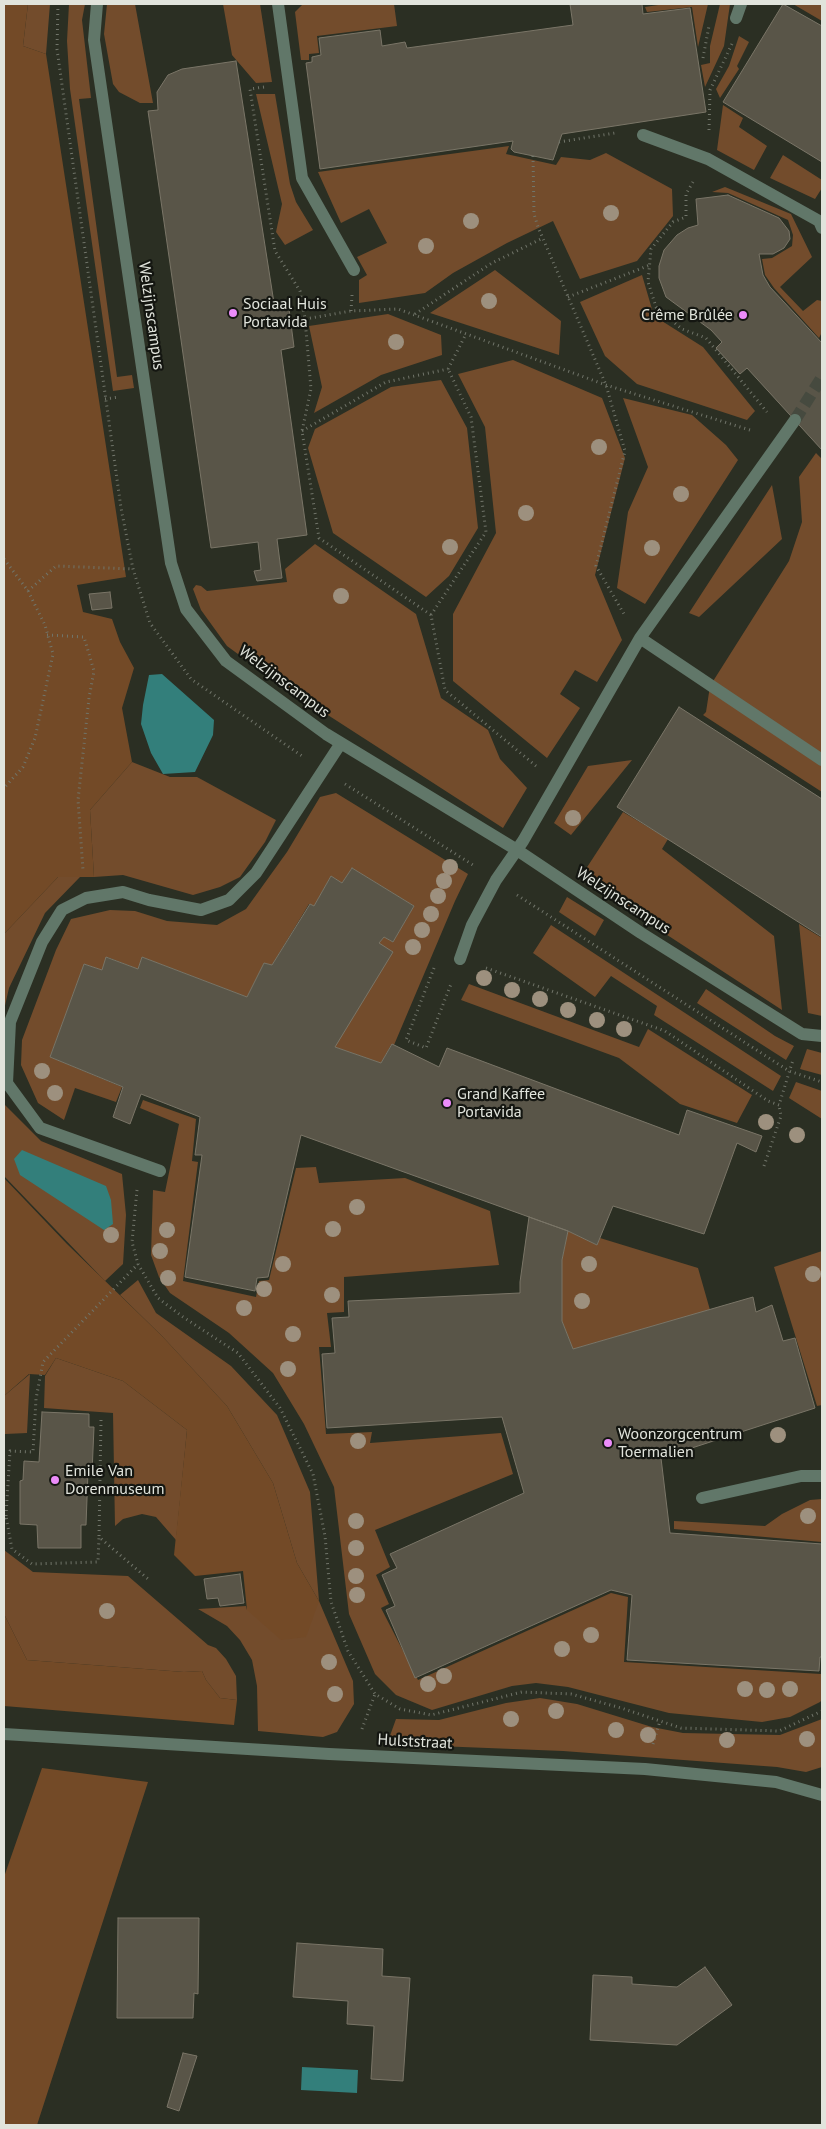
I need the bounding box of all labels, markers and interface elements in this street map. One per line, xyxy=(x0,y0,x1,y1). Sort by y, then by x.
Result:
street label: Welzijnscampus xyxy=(134,261,168,371)
place label: Sociaal Huis Portavida xyxy=(243,294,327,332)
place label: Crême Brûlée xyxy=(641,305,733,325)
marker: Sociaal Huis Portavida xyxy=(227,307,239,319)
marker: Crême Brûlée xyxy=(737,309,749,321)
street label: Welzijnscampus xyxy=(235,642,333,722)
street label: Welzijnscampus xyxy=(572,863,674,939)
place label: Grand Kaffee Portavida xyxy=(457,1084,545,1122)
marker: Grand Kaffee Portavida xyxy=(441,1097,453,1109)
place label: Woonzorgcentrum Toermalien xyxy=(618,1424,742,1462)
marker: Woonzorgcentrum Toermalien xyxy=(602,1437,614,1449)
place label: Emile Van Dorenmuseum xyxy=(65,1461,164,1499)
marker: Emile Van Dorenmuseum xyxy=(49,1474,61,1486)
street label: Hulststraat xyxy=(377,1730,453,1754)

